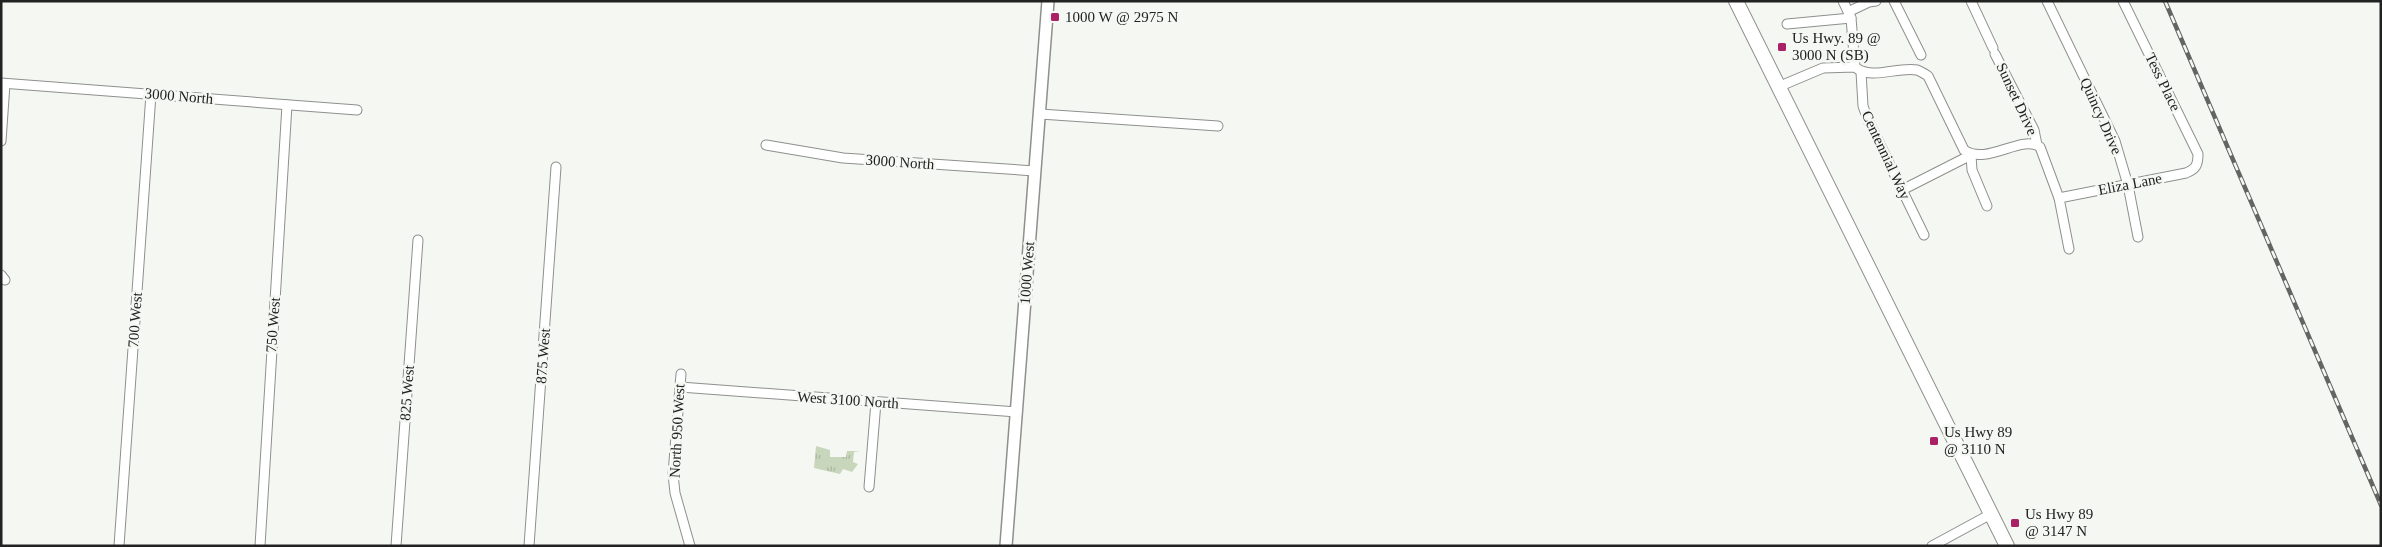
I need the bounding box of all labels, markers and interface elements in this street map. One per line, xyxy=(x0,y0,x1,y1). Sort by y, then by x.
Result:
place label: 1000 W @ 2975 N xyxy=(1065,9,1178,25)
marker: 1000 W @ 2975 N xyxy=(1049,11,1061,23)
place label: Us Hwy. 89 @ 3000 N (SB) xyxy=(1792,30,1881,64)
marker: Us Hwy. 89 @ 3000 N (SB) xyxy=(1776,41,1788,53)
street label: Tess Place xyxy=(2142,50,2184,114)
street label: Sunset Drive xyxy=(1993,60,2041,138)
street label: Quincy Drive xyxy=(2077,75,2125,157)
street label: 3000 North xyxy=(144,85,214,107)
street label: Centennial Way xyxy=(1859,108,1914,202)
street label: 3000 North xyxy=(865,152,935,172)
street label: Eliza Lane xyxy=(2097,170,2164,198)
street label: 1000 West xyxy=(1017,240,1037,305)
street label: 700 West xyxy=(125,291,145,348)
street label: 750 West xyxy=(263,296,283,353)
street label: 875 West xyxy=(533,327,553,384)
street label: 825 West xyxy=(397,364,417,421)
street label: North 950 West xyxy=(667,383,688,479)
street label: West 3100 North xyxy=(797,388,900,412)
place label: Us Hwy 89 @ 3110 N xyxy=(1944,424,2012,457)
marker: Us Hwy 89 @ 3110 N xyxy=(1928,435,1940,447)
place label: Us Hwy 89 @ 3147 N xyxy=(2025,506,2093,539)
marker: Us Hwy 89 @ 3147 N xyxy=(2009,517,2021,529)

